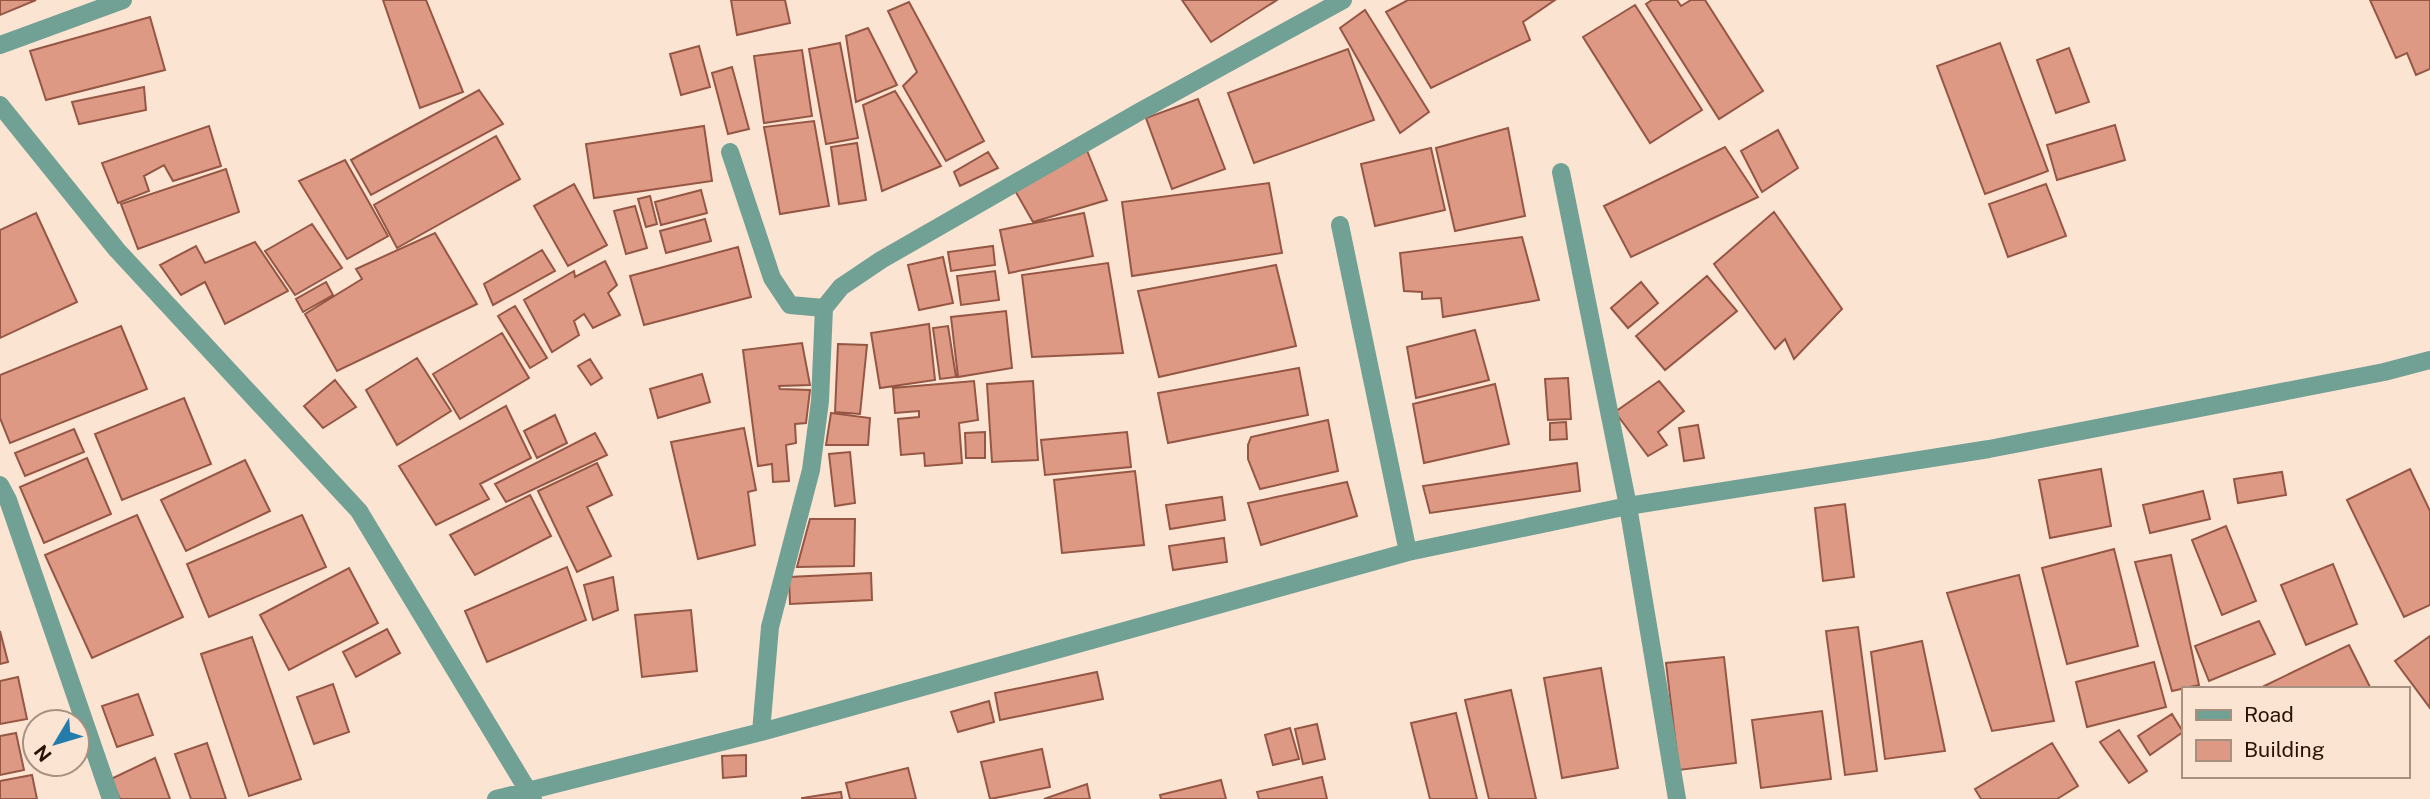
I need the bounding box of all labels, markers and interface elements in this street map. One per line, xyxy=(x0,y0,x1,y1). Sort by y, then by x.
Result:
legend xyxy=(2182,687,2409,778)
text: Road xyxy=(2244,702,2294,727)
north arrow xyxy=(21,708,91,778)
text: Building xyxy=(2244,737,2325,762)
text: N xyxy=(29,741,56,766)

